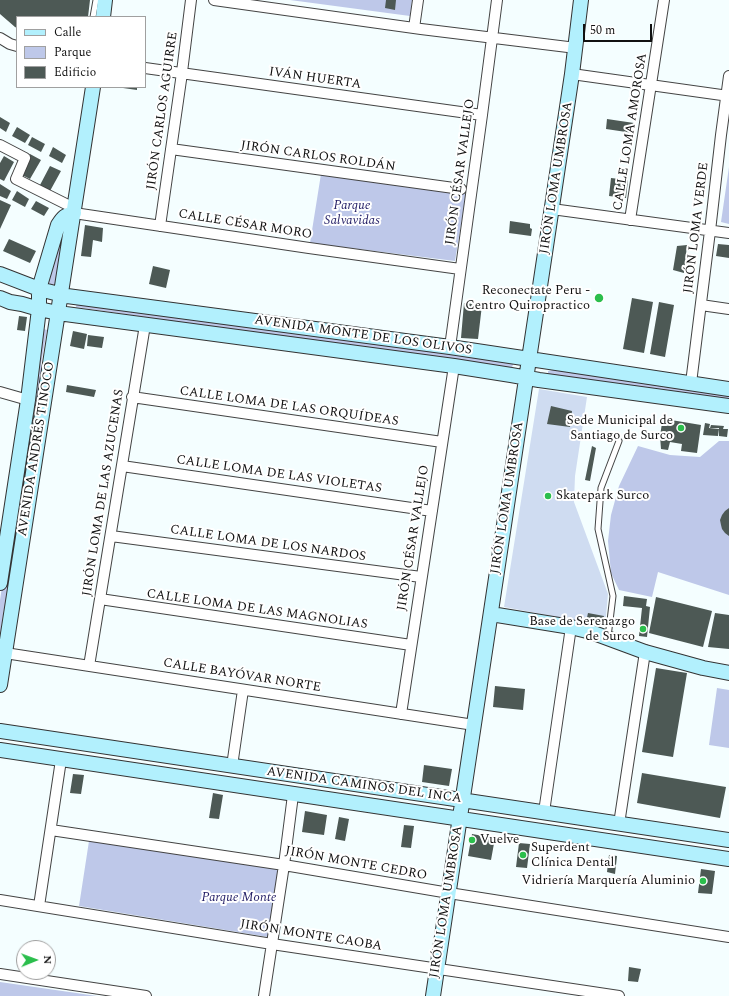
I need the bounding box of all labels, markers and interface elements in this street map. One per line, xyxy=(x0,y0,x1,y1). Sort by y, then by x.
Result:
legend xyxy=(16,16,146,88)
scale bar xyxy=(585,16,654,42)
text: 50 m xyxy=(590,21,615,40)
text: Calle xyxy=(54,23,81,42)
street label: JIRÓN CARLOS AGUIRRE xyxy=(144,31,182,191)
text: Parque xyxy=(54,43,91,62)
street label: CALLE LOMA AMOROSA xyxy=(611,52,651,212)
text: Edificio xyxy=(54,63,96,82)
street label: IVÁN HUERTA xyxy=(268,65,362,93)
street label: JIRÓN CÉSAR VALLEJO xyxy=(443,98,479,246)
street label: JIRÓN LOMA UMBROSA xyxy=(537,101,577,255)
street label: JIRÓN CARLOS ROLDÁN xyxy=(240,138,396,176)
street label: JIRÓN LOMA VERDE xyxy=(681,162,713,294)
park label: Parque Salvavidas xyxy=(324,198,380,229)
street label: CALLE CÉSAR MORO xyxy=(177,207,313,243)
place label: Reconectate Peru - Centro Quiropractico xyxy=(465,283,590,314)
marker: Reconectate Peru - Centro Quiropractico xyxy=(593,292,605,304)
street label: AVENIDA MONTE DE LOS OLIVOS xyxy=(253,313,473,359)
street label: AVENIDA ANDRÉS TINOCO xyxy=(15,360,59,538)
street label: CALLE LOMA DE LAS ORQUÍDEAS xyxy=(179,384,399,430)
street label: JIRÓN LOMA DE LAS AZUCENAS xyxy=(80,388,128,598)
place label: Sede Municipal de Santiago de Surco xyxy=(567,413,673,444)
street label: JIRÓN LOMA UMBROSA xyxy=(488,421,528,575)
marker: Sede Municipal de Santiago de Surco xyxy=(676,423,686,433)
street label: CALLE LOMA DE LAS VIOLETAS xyxy=(175,453,383,497)
street label: JIRÓN CÉSAR VALLEJO xyxy=(395,464,433,612)
place label: Skatepark Surco xyxy=(556,488,649,504)
marker: Skatepark Surco xyxy=(543,491,553,501)
street label: CALLE LOMA DE LOS NARDOS xyxy=(169,523,367,565)
street label: CALLE LOMA DE LAS MAGNOLIAS xyxy=(145,587,369,633)
place label: Base de Serenazgo de Surco xyxy=(529,614,635,645)
marker: Base de Serenazgo de Surco xyxy=(638,624,648,634)
street label: CALLE BAYÓVAR NORTE xyxy=(162,656,322,696)
street label: AVENIDA CAMINOS DEL INCA xyxy=(266,765,462,807)
street label: JIRÓN LOMA UMBROSA xyxy=(427,825,467,979)
place label: Vuelve xyxy=(480,832,519,848)
marker: Vuelve xyxy=(467,835,477,845)
place label: Superdent Clínica Dental xyxy=(531,840,614,871)
street label: JIRÓN MONTE CEDRO xyxy=(284,844,428,884)
marker: Superdent Clínica Dental xyxy=(518,850,528,860)
place label: Vidriería Marquería Aluminio xyxy=(522,873,695,889)
marker: Vidriería Marquería Aluminio xyxy=(698,876,708,886)
park label: Parque Monte xyxy=(201,890,277,906)
street label: JIRÓN MONTE CAOBA xyxy=(239,917,383,955)
north arrow xyxy=(16,940,56,980)
text: N xyxy=(39,955,56,964)

